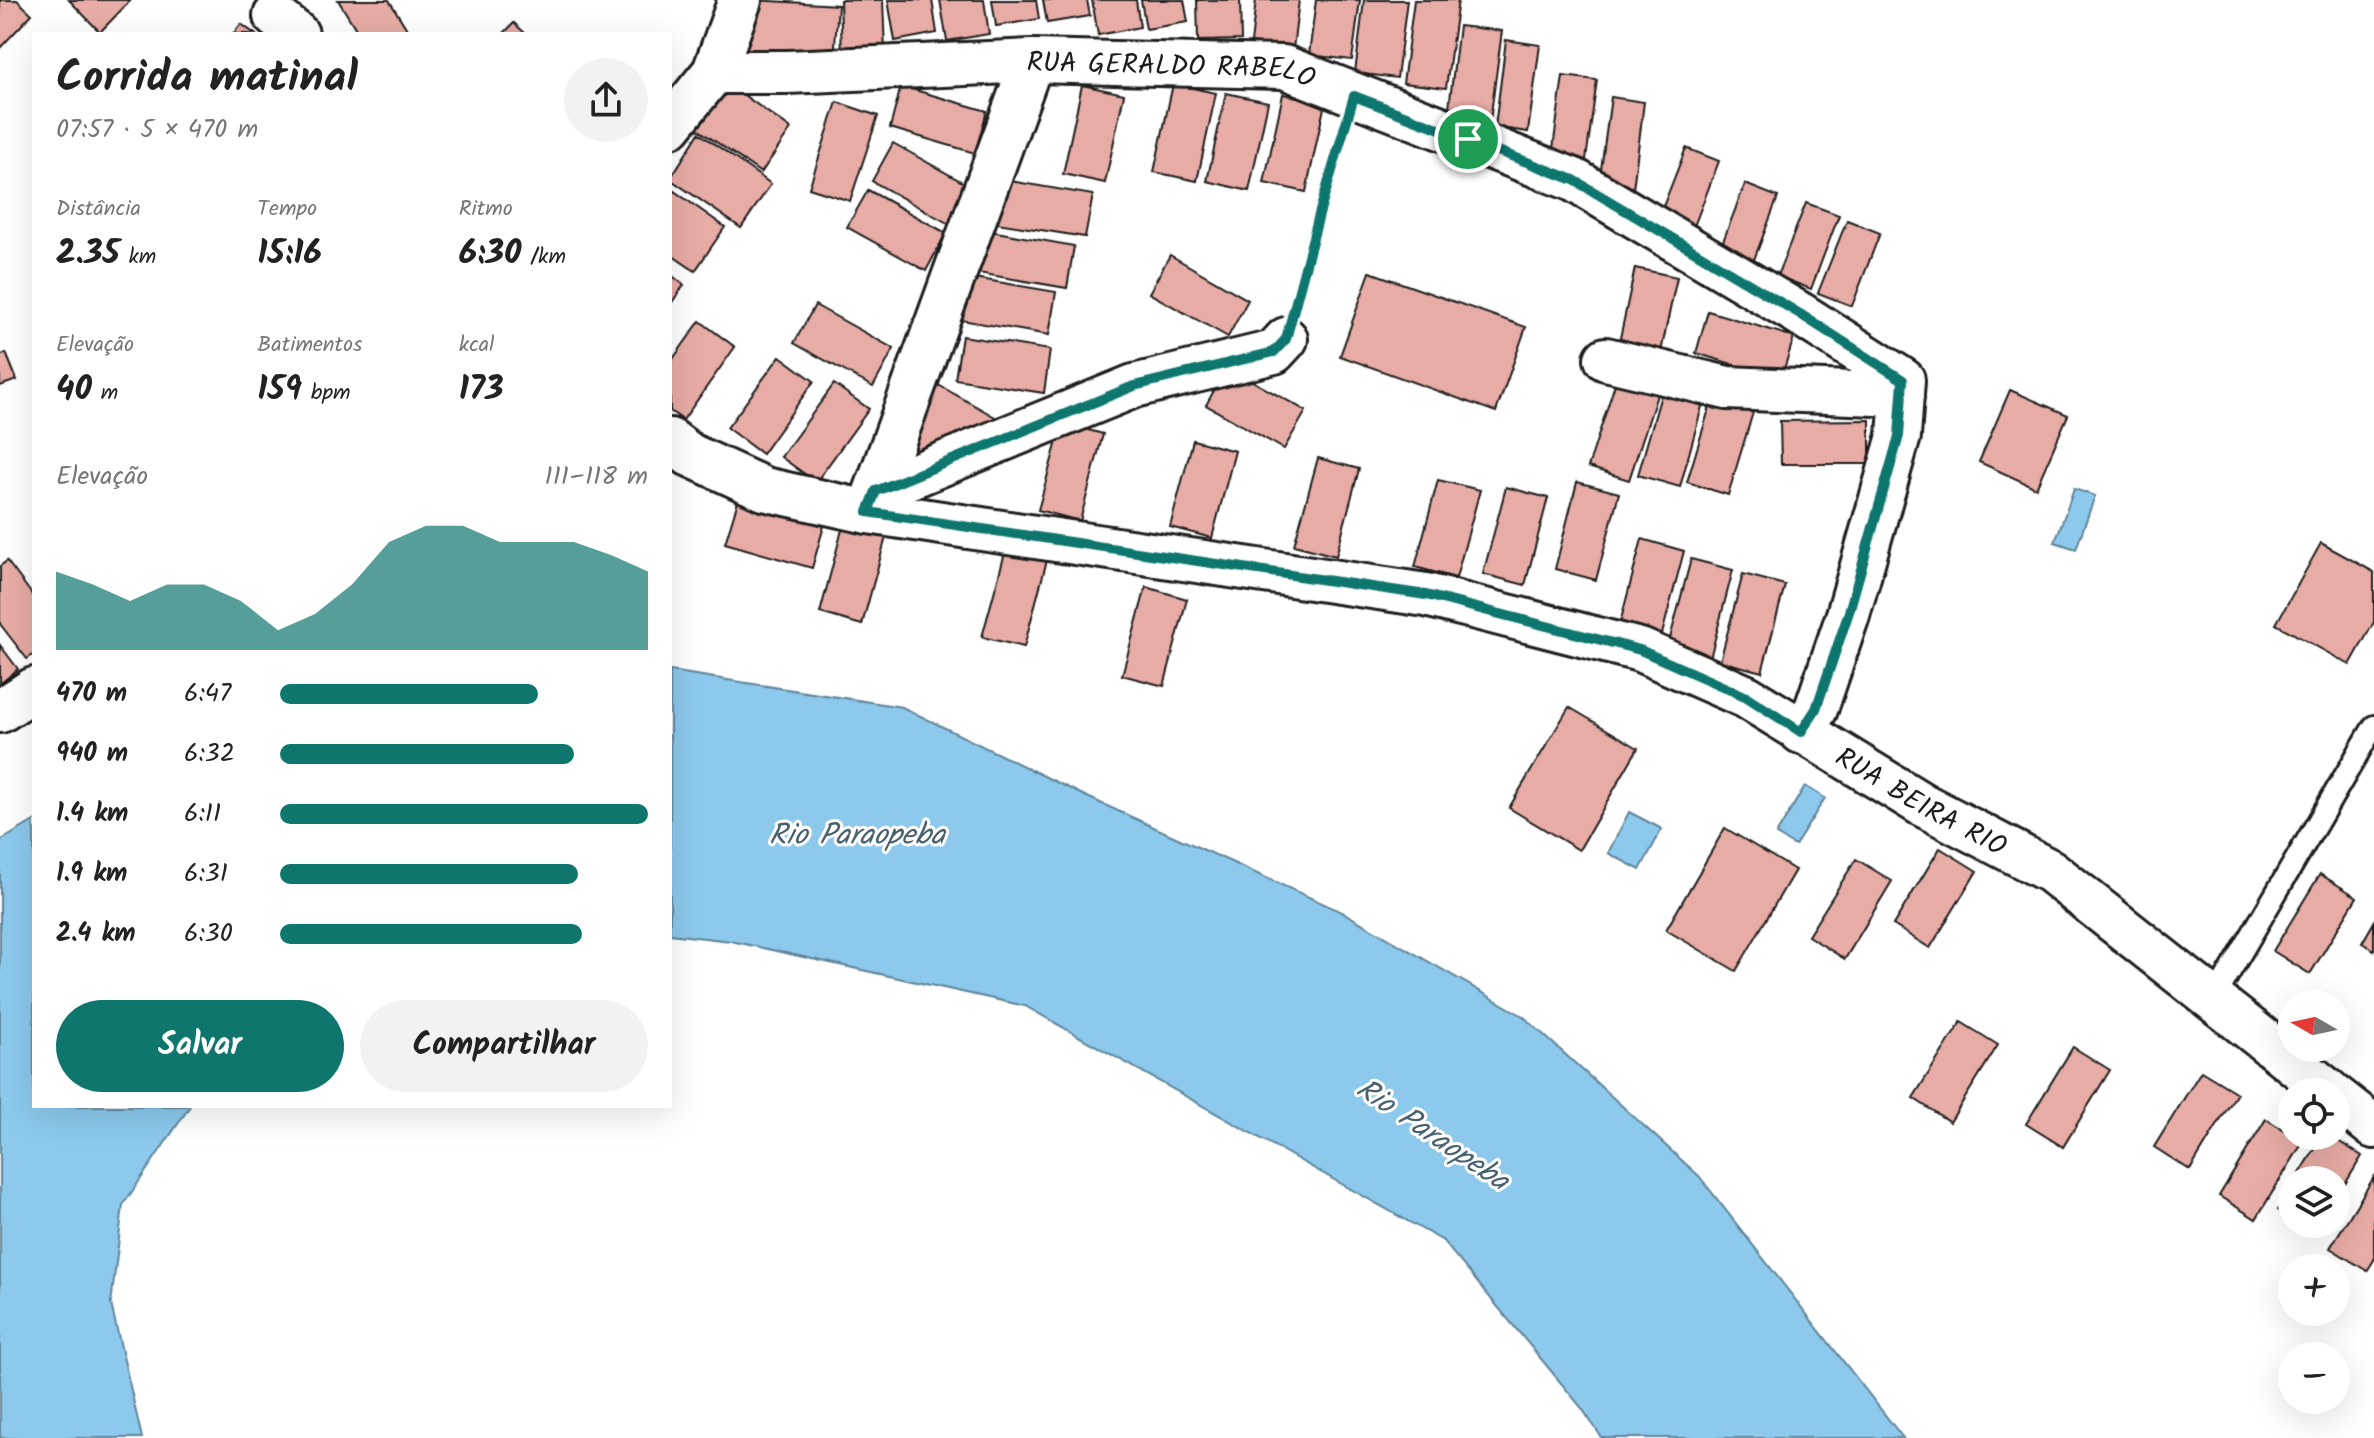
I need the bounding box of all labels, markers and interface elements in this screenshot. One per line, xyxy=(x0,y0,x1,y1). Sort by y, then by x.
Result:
street label: RUA GERALDO RABELO xyxy=(1026,41,1322,102)
text: Corrida matinal xyxy=(56,44,358,114)
button: share xyxy=(564,58,648,142)
pin xyxy=(1434,105,1502,173)
text: 07:57 · 5 × 470 m xyxy=(56,109,258,151)
icon: arrive xyxy=(1446,117,1490,161)
text: Distância xyxy=(56,192,141,227)
text: Tempo xyxy=(257,192,317,227)
text: Ritmo xyxy=(459,192,513,227)
text: 2.35 xyxy=(56,227,120,281)
text: 15:16 xyxy=(257,227,322,281)
text: 6:30 xyxy=(459,227,522,281)
text: km xyxy=(120,240,156,275)
text: /km xyxy=(522,240,566,275)
text: Elevação xyxy=(56,328,134,363)
text: Batimentos xyxy=(257,328,362,363)
text: kcal xyxy=(459,328,494,363)
text: 40 xyxy=(56,363,92,417)
text: 159 xyxy=(257,363,302,417)
text: 173 xyxy=(459,363,504,417)
text: m xyxy=(92,376,118,411)
text: bpm xyxy=(302,376,350,411)
text: Elevação xyxy=(56,456,148,498)
text: 111–118 m xyxy=(545,456,648,498)
text: 470 m xyxy=(56,673,127,715)
text: 6:47 xyxy=(184,673,231,715)
text: 940 m xyxy=(56,733,128,775)
text: 6:32 xyxy=(184,733,235,775)
street label: RUA BEIRA RIO xyxy=(1826,736,2014,870)
text: 1.4 km xyxy=(56,793,128,835)
text: 6:11 xyxy=(184,793,221,835)
water label: Rio Paraopeba xyxy=(769,812,947,860)
text: 1.9 km xyxy=(56,853,127,895)
text: 6:31 xyxy=(184,853,228,895)
text: 2.4 km xyxy=(56,913,136,955)
text: 6:30 xyxy=(184,913,233,955)
north arrow xyxy=(2278,990,2350,1062)
map controls xyxy=(2278,990,2350,1414)
button: Salvar xyxy=(56,1000,344,1092)
button: Compartilhar xyxy=(360,1000,648,1092)
water label: Rio Paraopeba xyxy=(1346,1067,1520,1206)
button: locate xyxy=(2278,1078,2350,1150)
button: layers xyxy=(2278,1166,2350,1238)
button: + xyxy=(2278,1254,2350,1326)
button: − xyxy=(2278,1342,2350,1414)

